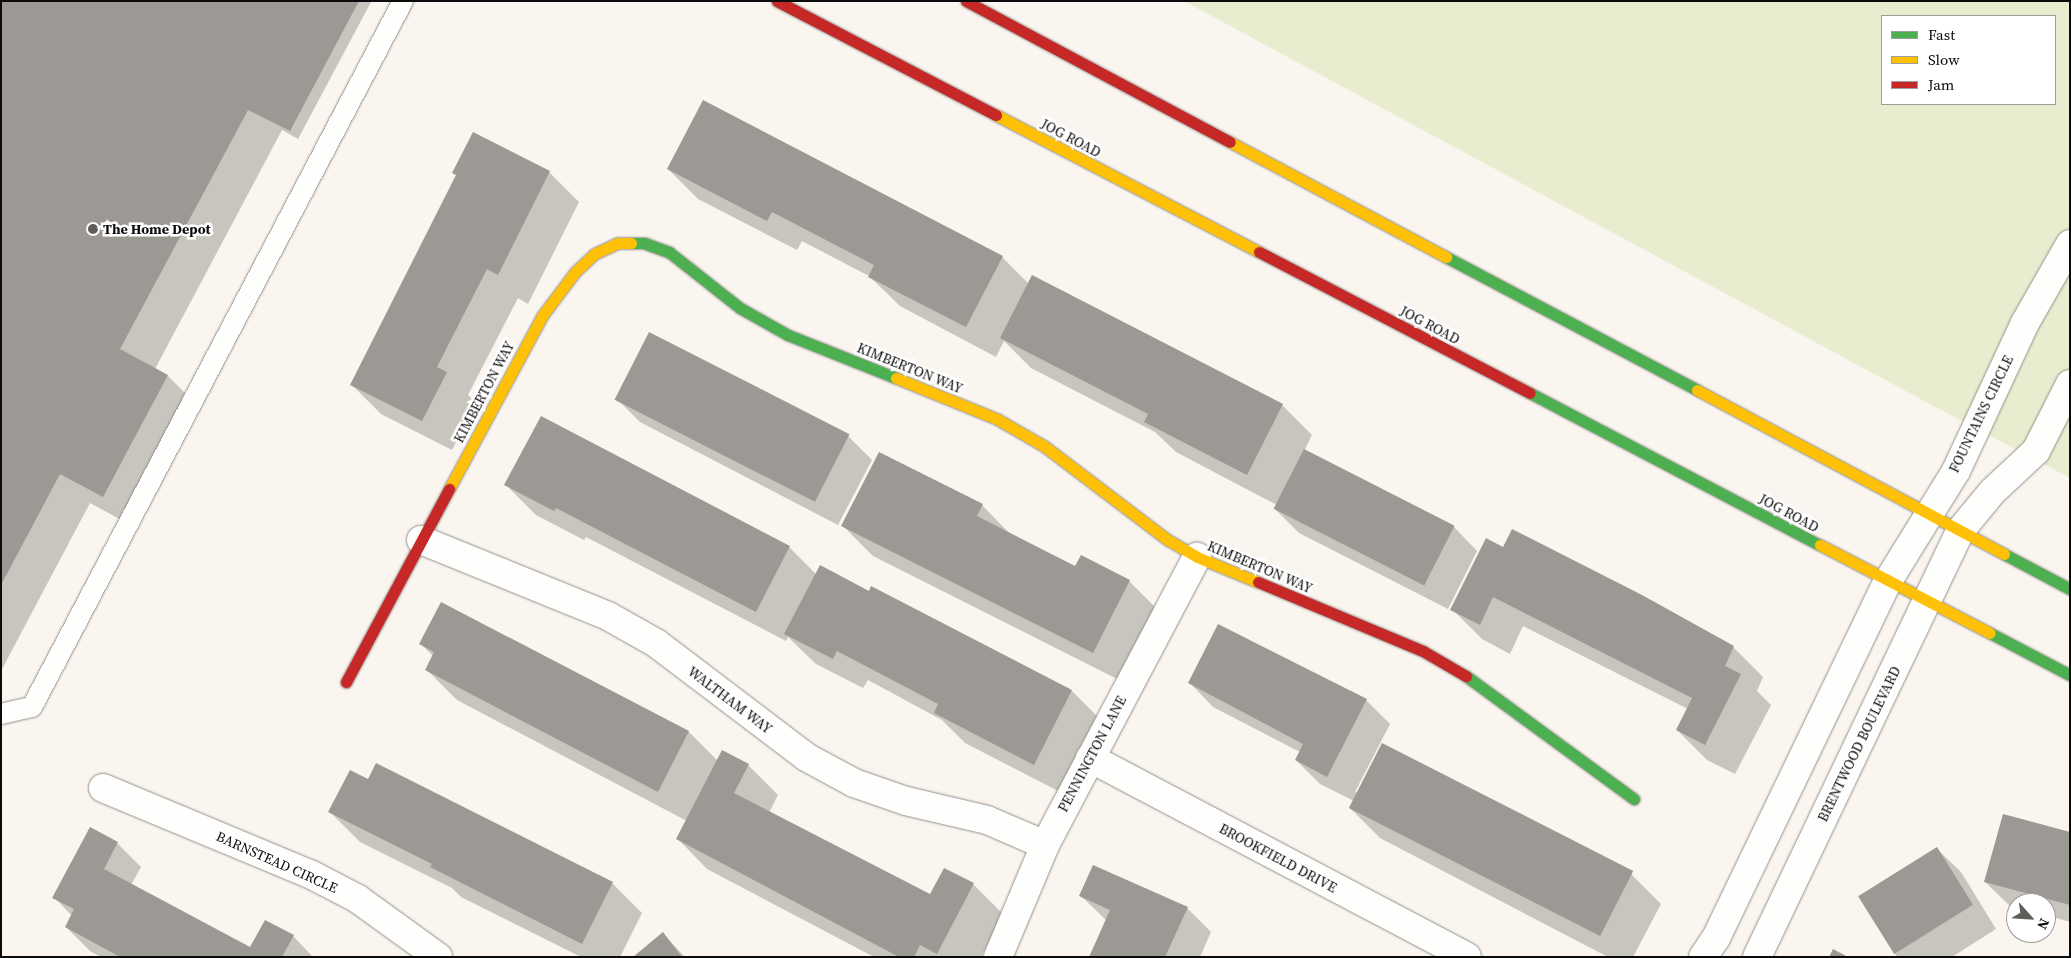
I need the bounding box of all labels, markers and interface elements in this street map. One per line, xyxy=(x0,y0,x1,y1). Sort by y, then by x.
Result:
legend xyxy=(1881,15,2056,105)
text: Fast xyxy=(1928,24,1955,45)
text: Slow xyxy=(1928,49,1960,70)
text: Jam xyxy=(1928,74,1954,95)
street label: JOG ROAD xyxy=(1038,115,1104,161)
place label: The Home Depot xyxy=(103,221,211,237)
marker: The Home Depot xyxy=(87,223,99,235)
street label: JOG ROAD xyxy=(1397,302,1463,348)
street label: KIMBERTON WAY xyxy=(450,338,518,446)
street label: KIMBERTON WAY xyxy=(854,339,966,397)
street label: FOUNTAINS CIRCLE xyxy=(1945,353,2017,475)
street label: JOG ROAD xyxy=(1756,490,1822,536)
street label: KIMBERTON WAY xyxy=(1205,537,1315,597)
street label: WALTHAM WAY xyxy=(684,663,776,737)
street label: BRENTWOOD BOULEVARD xyxy=(1814,663,1904,825)
street label: PENNINGTON LANE xyxy=(1054,693,1130,815)
street label: BROOKFIELD DRIVE xyxy=(1216,820,1340,896)
street label: BARNSTEAD CIRCLE xyxy=(214,828,340,896)
north arrow xyxy=(2006,893,2056,943)
text: N xyxy=(2032,915,2055,933)

